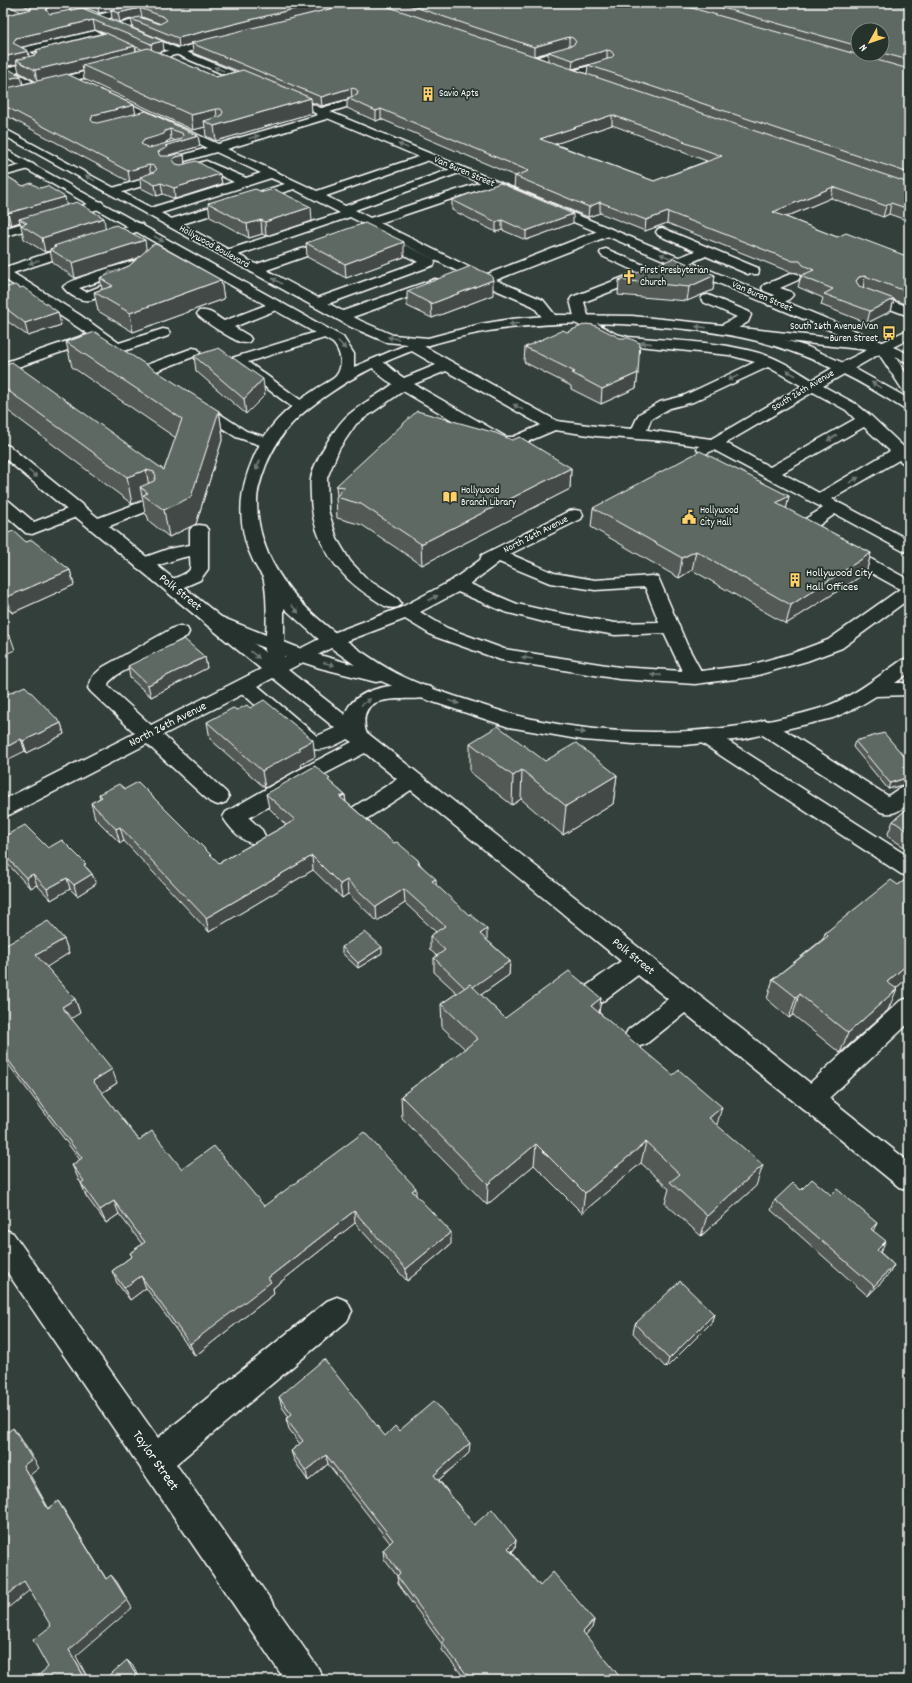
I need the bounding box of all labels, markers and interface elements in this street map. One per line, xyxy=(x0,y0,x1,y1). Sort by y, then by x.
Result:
north arrow xyxy=(850,22,890,62)
text: N xyxy=(856,39,872,54)
one-way arrow xyxy=(212,66,224,72)
building icon: Savio Apts xyxy=(420,86,436,102)
place label: Savio Apts xyxy=(439,87,479,101)
one-way arrow xyxy=(249,134,261,140)
one-way arrow xyxy=(397,143,409,150)
street label: Van Buren Street xyxy=(431,153,497,191)
one-way arrow xyxy=(84,175,95,182)
street label: Hollywood Boulevard xyxy=(176,222,252,272)
one-way arrow xyxy=(153,235,165,242)
one-way arrow xyxy=(658,253,670,259)
one-way arrow xyxy=(28,259,40,265)
place label: First Presbyterian Church xyxy=(640,264,709,290)
one-way arrow xyxy=(106,269,118,275)
church icon: First Presbyterian Church xyxy=(621,269,637,285)
one-way arrow xyxy=(272,278,283,284)
street label: Van Buren Street xyxy=(729,278,795,316)
place label: South 26th Avenue/Van Buren Street xyxy=(790,320,878,346)
one-way arrow xyxy=(508,321,520,327)
one-way arrow xyxy=(695,324,707,330)
bus stop icon: South 26th Avenue/Van Buren Street xyxy=(881,325,897,341)
one-way arrow xyxy=(387,335,400,341)
one-way arrow xyxy=(337,340,346,350)
one-way arrow xyxy=(640,340,652,346)
street label: South 26th Avenue xyxy=(769,366,838,415)
one-way arrow xyxy=(785,370,797,376)
one-way arrow xyxy=(727,375,738,381)
one-way arrow xyxy=(871,381,881,389)
one-way arrow xyxy=(513,403,524,410)
one-way arrow xyxy=(826,435,838,442)
one-way arrow xyxy=(255,460,261,471)
one-way arrow xyxy=(28,469,39,478)
one-way arrow xyxy=(848,476,860,483)
place label: Hollywood Branch Library xyxy=(461,484,517,510)
library icon: Hollywood Branch Library xyxy=(442,489,458,505)
place label: Hollywood City Hall xyxy=(700,504,739,530)
public building icon: Hollywood City Hall xyxy=(681,509,697,525)
street label: North 26th Avenue xyxy=(501,512,571,557)
place label: Hollywood City Hall Offices xyxy=(806,565,873,596)
street label: Polk Street xyxy=(155,571,205,616)
building icon: Hollywood City Hall Offices xyxy=(787,572,803,588)
one-way arrow xyxy=(427,595,438,601)
one-way arrow xyxy=(291,604,300,615)
one-way arrow xyxy=(250,651,261,659)
one-way arrow xyxy=(521,655,533,661)
one-way arrow xyxy=(323,662,336,668)
one-way arrow xyxy=(650,672,662,679)
street label: North 26th Avenue xyxy=(126,698,210,752)
one-way arrow xyxy=(361,698,372,705)
one-way arrow xyxy=(449,700,461,706)
one-way arrow xyxy=(574,729,586,735)
street label: Polk Street xyxy=(608,935,658,980)
street label: Taylor Street xyxy=(127,1427,183,1495)

